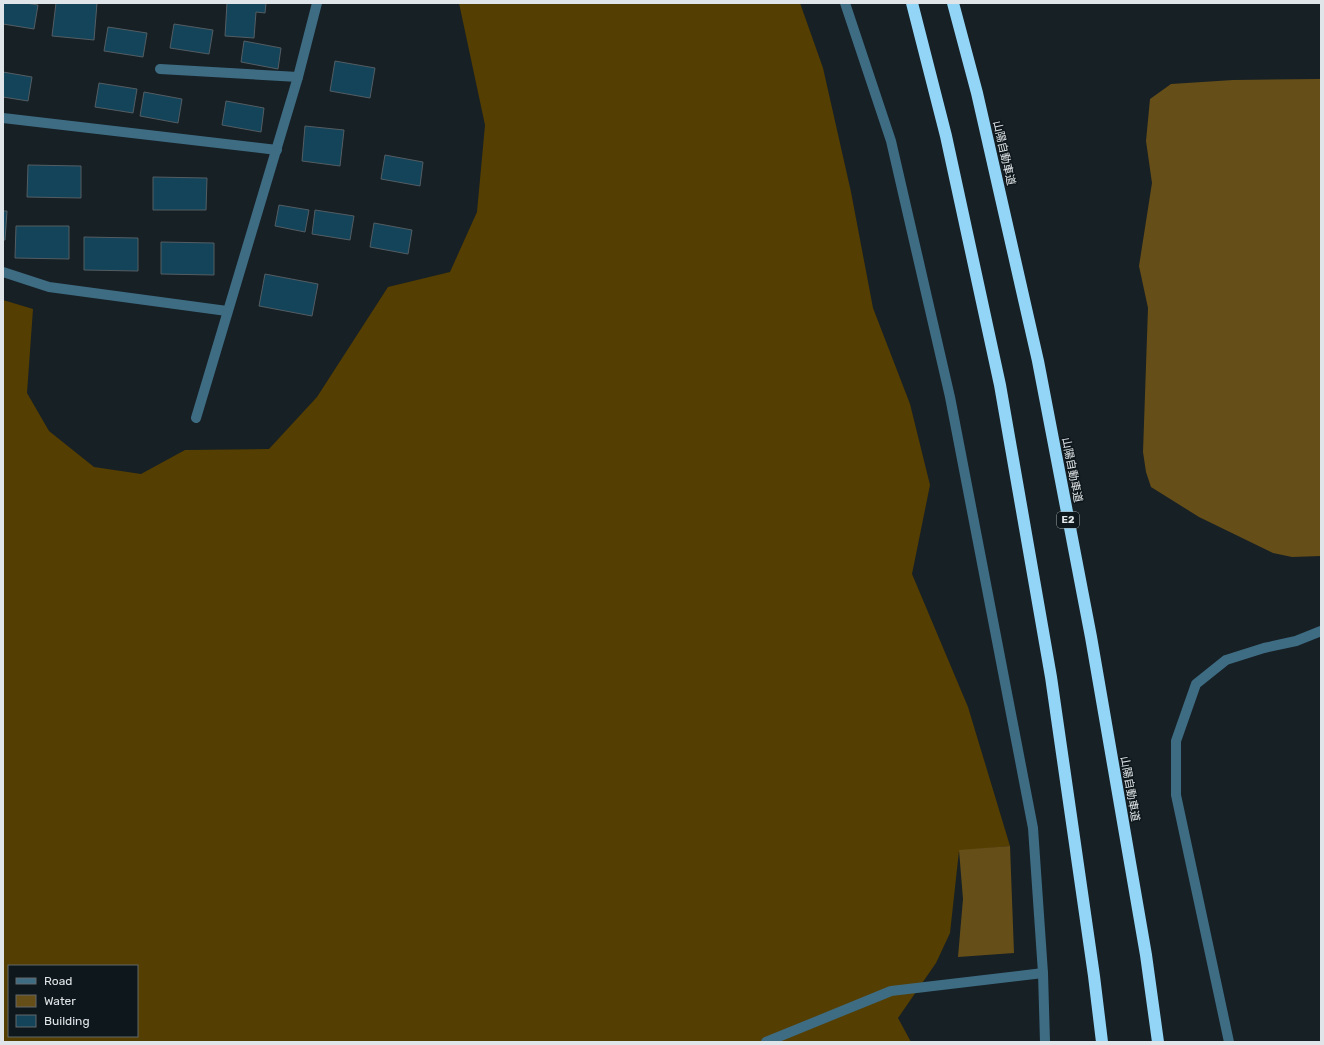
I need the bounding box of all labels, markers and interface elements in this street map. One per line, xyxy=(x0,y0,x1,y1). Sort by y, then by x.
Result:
street label: 山陽自動車道 xyxy=(990,119,1018,187)
street label: 山陽自動車道 xyxy=(1059,436,1085,504)
road number: E2 xyxy=(1057,512,1079,528)
street label: 山陽自動車道 xyxy=(1118,755,1142,823)
legend xyxy=(8,965,138,1037)
text: Road xyxy=(44,974,72,988)
text: Water xyxy=(44,994,76,1008)
text: Building xyxy=(44,1014,90,1028)

